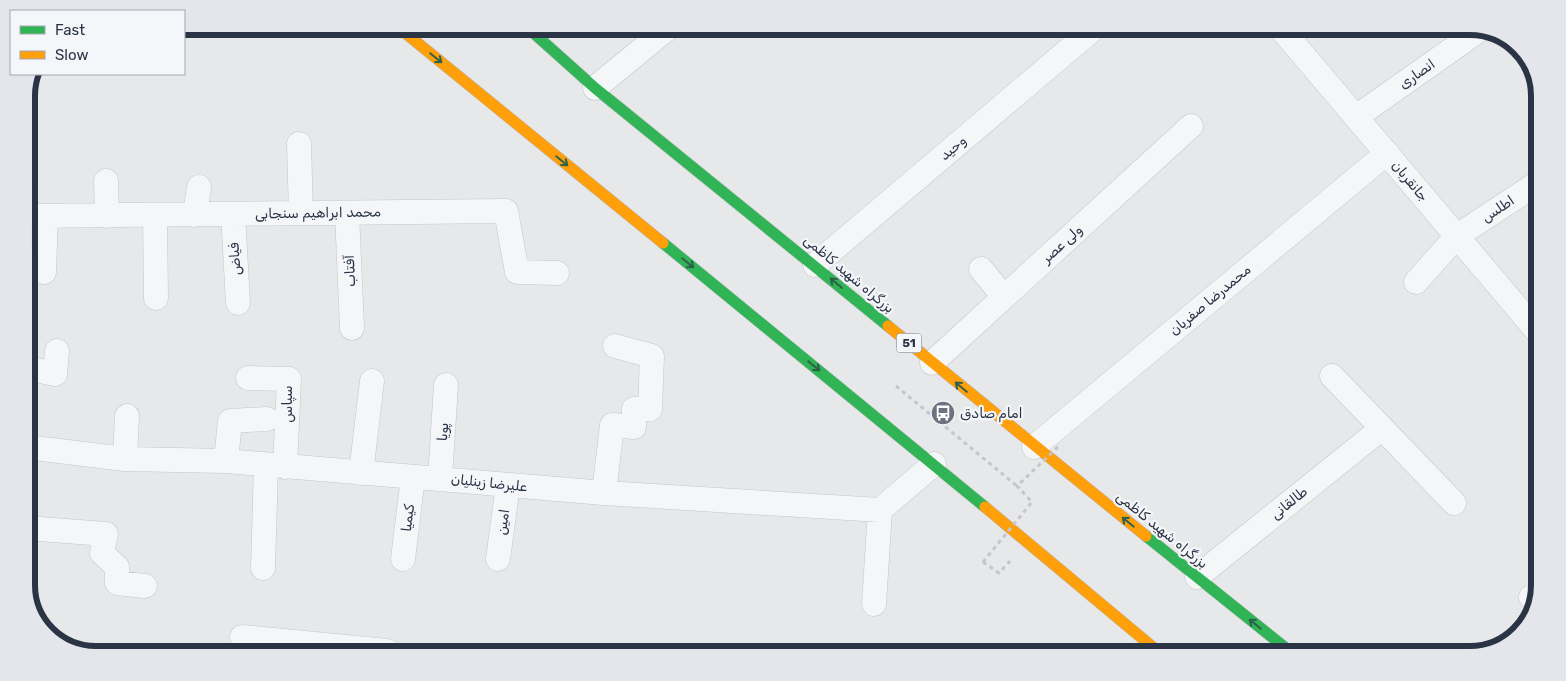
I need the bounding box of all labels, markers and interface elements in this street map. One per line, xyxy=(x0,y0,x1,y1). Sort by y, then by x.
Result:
legend xyxy=(10,10,185,75)
text: Fast xyxy=(55,21,85,39)
text: Slow xyxy=(55,46,88,64)
one-way arrow xyxy=(429,53,442,64)
street label: انصاری xyxy=(1396,56,1438,92)
street label: وحید xyxy=(936,132,970,164)
one-way arrow xyxy=(555,155,568,166)
street label: جانقربان xyxy=(1388,157,1432,205)
street label: اطلس xyxy=(1478,192,1518,226)
street label: محمد ابراهیم سنجابی xyxy=(255,203,381,223)
street label: ولی عصر xyxy=(1037,221,1086,267)
street label: بزرگراه شهید کاظمی xyxy=(800,231,898,317)
street label: فیاض xyxy=(225,242,245,276)
street label: آفتاب xyxy=(341,255,359,287)
one-way arrow xyxy=(681,258,694,269)
street label: محمدرضا صفریان xyxy=(1166,261,1254,339)
one-way arrow xyxy=(830,278,843,289)
road number: 51 xyxy=(896,333,922,352)
one-way arrow xyxy=(808,360,821,371)
one-way arrow xyxy=(955,381,968,392)
street label: سپاس xyxy=(279,385,297,423)
bus stop icon: امام صادق xyxy=(930,400,956,426)
place label: امام صادق xyxy=(960,405,1023,423)
street label: پویا xyxy=(434,422,453,442)
street label: علیرضا زینلیان xyxy=(450,471,528,496)
street label: طالقانی xyxy=(1267,483,1311,523)
street label: بزرگراه شهید کاظمی xyxy=(1113,488,1211,572)
street label: کیمیا xyxy=(398,503,418,533)
street label: امین xyxy=(493,508,513,536)
one-way arrow xyxy=(1122,517,1135,528)
one-way arrow xyxy=(1249,618,1262,629)

